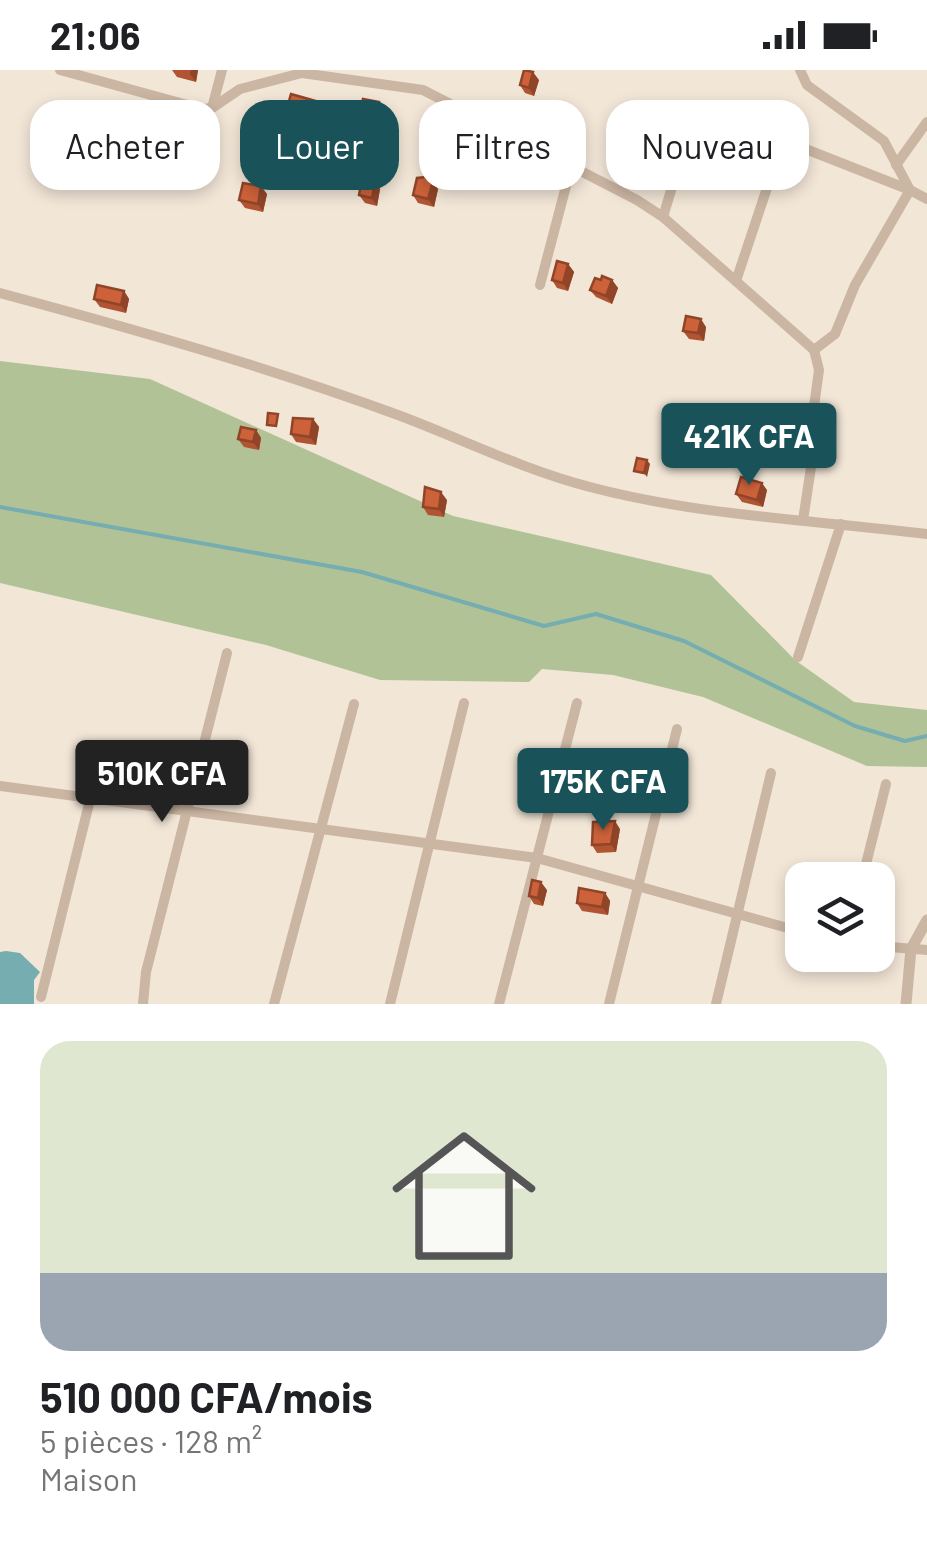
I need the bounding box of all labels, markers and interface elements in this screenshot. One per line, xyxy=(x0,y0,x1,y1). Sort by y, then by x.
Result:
text: 21:06 xyxy=(50,12,140,58)
chip: Acheter xyxy=(30,100,220,190)
chip: Louer xyxy=(240,100,399,190)
chip: Filtres xyxy=(419,100,586,190)
chip: Nouveau xyxy=(606,100,809,190)
pin: 421K CFA xyxy=(646,403,852,488)
text: 421K CFA xyxy=(683,416,815,454)
pin: 510K CFA xyxy=(59,740,265,825)
pin: 175K CFA xyxy=(500,748,706,833)
text: 510K CFA xyxy=(97,753,227,791)
text: 175K CFA xyxy=(539,761,667,799)
map controls xyxy=(785,862,895,972)
button: layers xyxy=(785,862,895,972)
icon: home xyxy=(374,1106,554,1286)
text: 510 000 CFA/mois xyxy=(40,1371,373,1421)
text: 5 pièces · 128 m² xyxy=(40,1421,262,1459)
text: Maison xyxy=(40,1459,137,1497)

